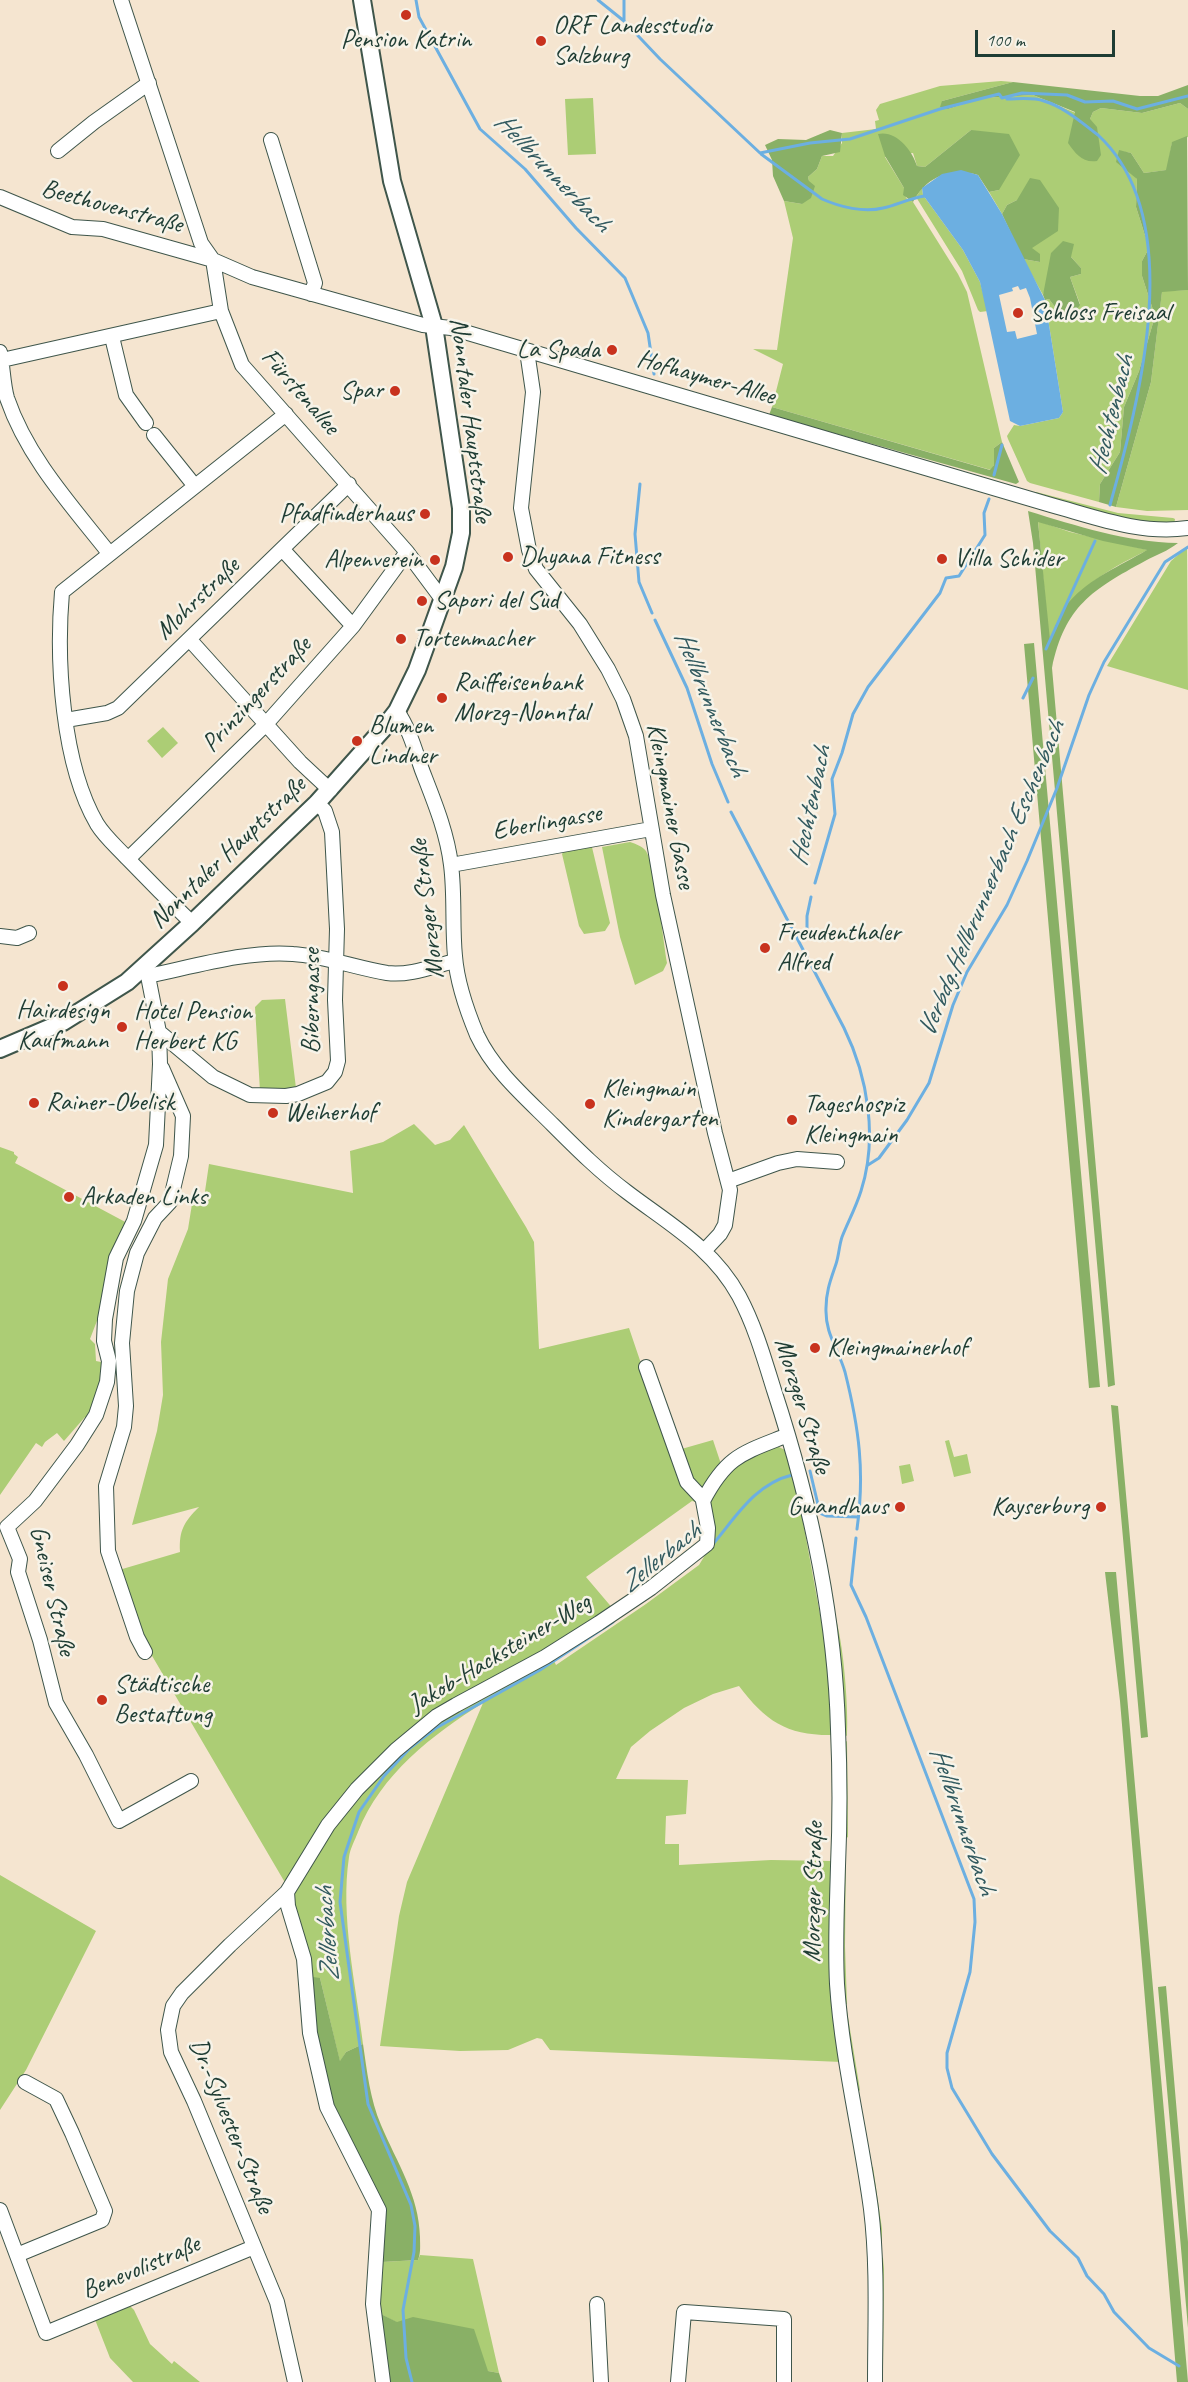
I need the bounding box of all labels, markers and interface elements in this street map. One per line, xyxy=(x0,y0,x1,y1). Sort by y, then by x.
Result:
marker: Pension Katrin xyxy=(399,8,413,22)
place label: ORF Landesstudio Salzburg xyxy=(553,10,711,71)
scale bar xyxy=(978,18,1118,56)
place label: Pension Katrin xyxy=(341,24,471,56)
text: 100 m xyxy=(986,29,1025,51)
marker: ORF Landesstudio Salzburg xyxy=(534,34,548,48)
water label: Hellbrunnerbach xyxy=(487,106,617,240)
street label: Beethovenstraße xyxy=(38,173,186,241)
place label: Schloss Freisaal xyxy=(1030,297,1170,329)
marker: Schloss Freisaal xyxy=(1011,306,1025,320)
street label: Nonntaler Hauptstraße xyxy=(442,316,498,524)
place label: La Spada xyxy=(517,334,600,366)
street label: Fürstenallee xyxy=(254,342,346,442)
marker: La Spada xyxy=(605,343,619,357)
street label: Hofhaymer-Allee xyxy=(633,343,779,413)
water label: Hechtenbach xyxy=(1082,352,1142,478)
place label: Spar xyxy=(340,375,383,407)
marker: Spar xyxy=(388,384,402,398)
place label: Pfadfinderhaus xyxy=(279,498,413,530)
marker: Pfadfinderhaus xyxy=(418,507,432,521)
place label: Dhyana Fitness xyxy=(520,541,659,573)
place label: Villa Schider xyxy=(954,543,1063,575)
place label: Alpenverein xyxy=(324,544,423,576)
marker: Dhyana Fitness xyxy=(501,550,515,564)
street label: Mohrstraße xyxy=(149,551,247,647)
marker: Villa Schider xyxy=(935,552,949,566)
marker: Alpenverein xyxy=(428,553,442,567)
place label: Sapori del Sud xyxy=(434,585,559,617)
marker: Sapori del Sud xyxy=(415,594,429,608)
place label: Tortenmacher xyxy=(413,623,534,655)
water label: Hellbrunnerbach xyxy=(666,627,754,781)
street label: Prinzingerstraße xyxy=(195,631,319,759)
marker: Tortenmacher xyxy=(394,632,408,646)
place label: Raiffeisenbank Morzg-Nonntal xyxy=(454,667,589,728)
marker: Raiffeisenbank Morzg-Nonntal xyxy=(435,691,449,705)
place label: Blumen Lindner xyxy=(369,710,437,772)
water label: Verbdg.Hellbrunnerbach Eschenbach xyxy=(911,716,1073,1042)
street label: Kleingmainer Gasse xyxy=(639,721,701,891)
marker: Blumen Lindner xyxy=(350,734,364,748)
water label: Hechtenbach xyxy=(783,743,839,869)
street label: Nonntaler Hauptstraße xyxy=(143,770,313,936)
street label: Eberlingasse xyxy=(490,798,604,848)
street label: Morzger Straße xyxy=(404,838,452,980)
place label: Freudenthaler Alfred xyxy=(777,917,900,978)
marker: Freudenthaler Alfred xyxy=(758,941,772,955)
street label: Biberngasse xyxy=(296,948,328,1054)
marker: Hairdesign Kaufmann xyxy=(56,979,70,993)
place label: Hairdesign Kaufmann xyxy=(16,995,110,1056)
place label: Hotel Pension Herbert KG xyxy=(134,996,252,1058)
marker: Hotel Pension Herbert KG xyxy=(115,1020,129,1034)
place label: Kleingmain Kindergarten xyxy=(602,1073,718,1134)
place label: Rainer-Obelisk xyxy=(46,1087,174,1119)
place label: Tageshospiz Kleingmain xyxy=(804,1089,904,1150)
marker: Rainer-Obelisk xyxy=(27,1096,41,1110)
place label: Weiherhof xyxy=(285,1097,376,1129)
marker: Kleingmain Kindergarten xyxy=(583,1097,597,1111)
marker: Weiherhof xyxy=(266,1106,280,1120)
marker: Tageshospiz Kleingmain xyxy=(785,1113,799,1127)
place label: Arkaden Links xyxy=(81,1181,207,1213)
marker: Arkaden Links xyxy=(62,1190,76,1204)
place label: Kleingmainerhof xyxy=(827,1332,967,1364)
street label: Morzger Straße xyxy=(767,1334,837,1478)
marker: Kleingmainerhof xyxy=(808,1341,822,1355)
place label: Gwandhaus xyxy=(788,1491,888,1523)
place label: Kayserburg xyxy=(991,1491,1089,1523)
marker: Gwandhaus xyxy=(893,1500,907,1514)
marker: Kayserburg xyxy=(1094,1500,1108,1514)
water label: Zellerbach xyxy=(614,1516,708,1600)
street label: Gneiser Straße xyxy=(22,1523,82,1659)
street label: Jakob-Hacksteiner-Weg xyxy=(403,1587,597,1721)
place label: Städtische Bestattung xyxy=(114,1669,212,1730)
marker: Städtische Bestattung xyxy=(95,1693,109,1707)
water label: Hellbrunnerbach xyxy=(922,1743,1002,1899)
street label: Morzger Straße xyxy=(797,1822,831,1962)
water label: Zellerbach xyxy=(309,1886,347,1982)
street label: Dr.-Sylvester-Straße xyxy=(182,2034,280,2218)
street label: Benevolistraße xyxy=(77,2229,205,2307)

